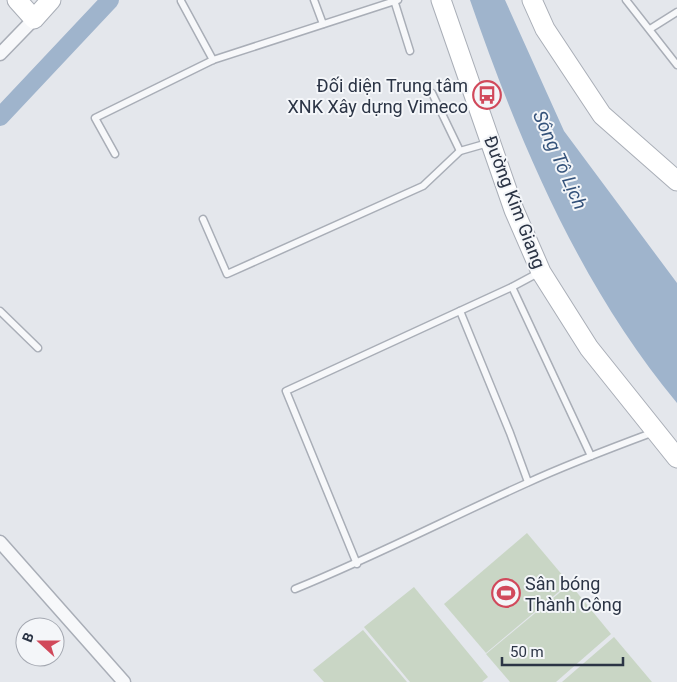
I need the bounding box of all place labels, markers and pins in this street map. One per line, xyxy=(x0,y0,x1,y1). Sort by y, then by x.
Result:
place label: Đối diện Trung tâm XNK Xây dựng Vimeco xyxy=(288,75,468,117)
bus stop icon: Đối diện Trung tâm XNK Xây dựng Vimeco xyxy=(472,80,502,110)
place label: Sân bóng Thành Công xyxy=(525,573,622,615)
sports icon: Sân bóng Thành Công xyxy=(491,578,521,608)

